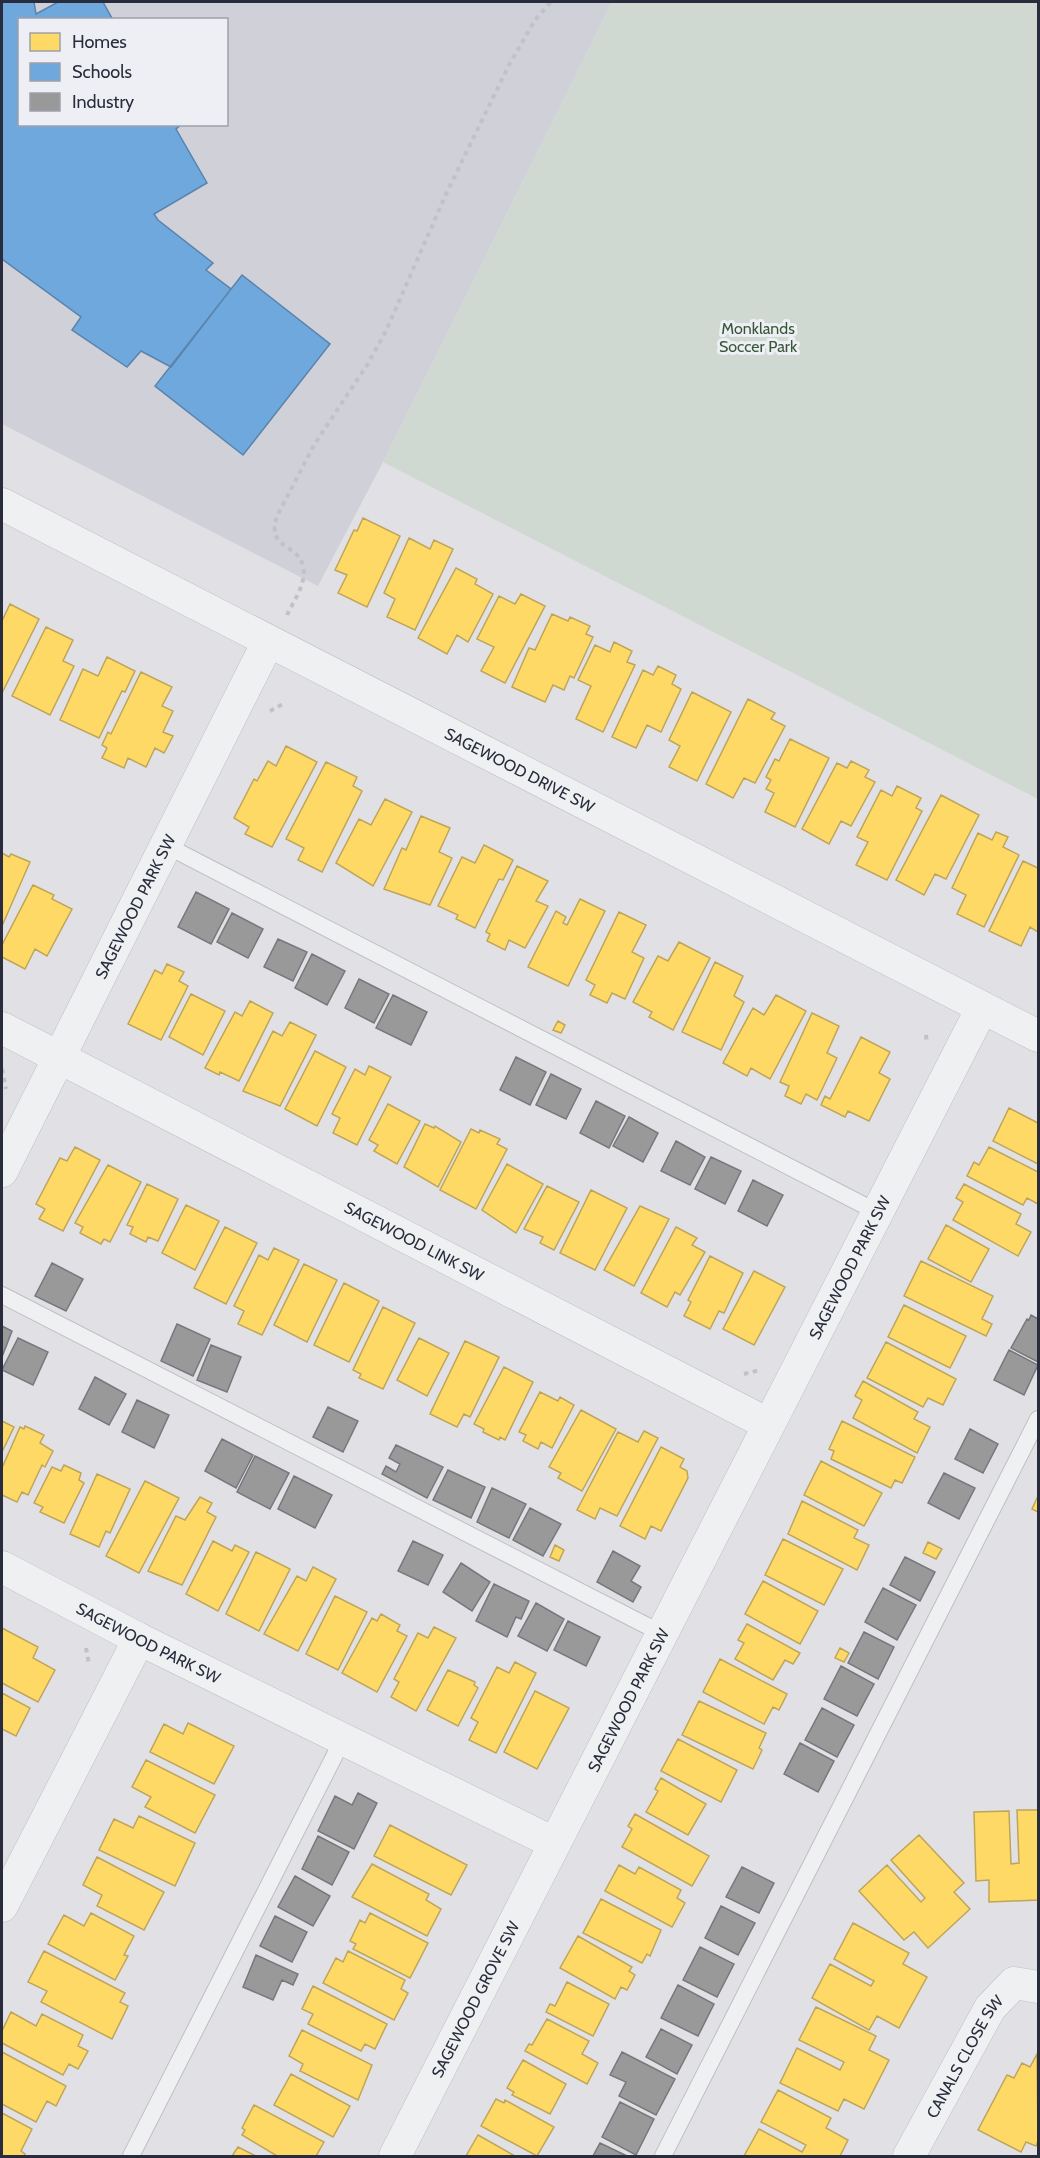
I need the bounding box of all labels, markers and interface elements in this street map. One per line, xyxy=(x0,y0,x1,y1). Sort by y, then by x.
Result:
legend xyxy=(18,18,228,126)
text: Homes xyxy=(72,31,127,53)
text: Schools xyxy=(72,61,132,83)
text: Industry xyxy=(72,91,134,113)
park label: Monklands Soccer Park xyxy=(719,319,798,356)
street label: SAGEWOOD DRIVE SW xyxy=(441,724,598,817)
street label: SAGEWOOD PARK SW xyxy=(91,831,180,982)
street label: SAGEWOOD PARK SW xyxy=(805,1192,895,1343)
street label: SAGEWOOD LINK SW xyxy=(341,1198,488,1286)
street label: SAGEWOOD PARK SW xyxy=(73,1599,224,1688)
street label: SAGEWOOD PARK SW xyxy=(584,1625,674,1775)
street label: SAGEWOOD GROVE SW xyxy=(428,1917,524,2081)
street label: CANALS CLOSE SW xyxy=(923,1991,1008,2121)

